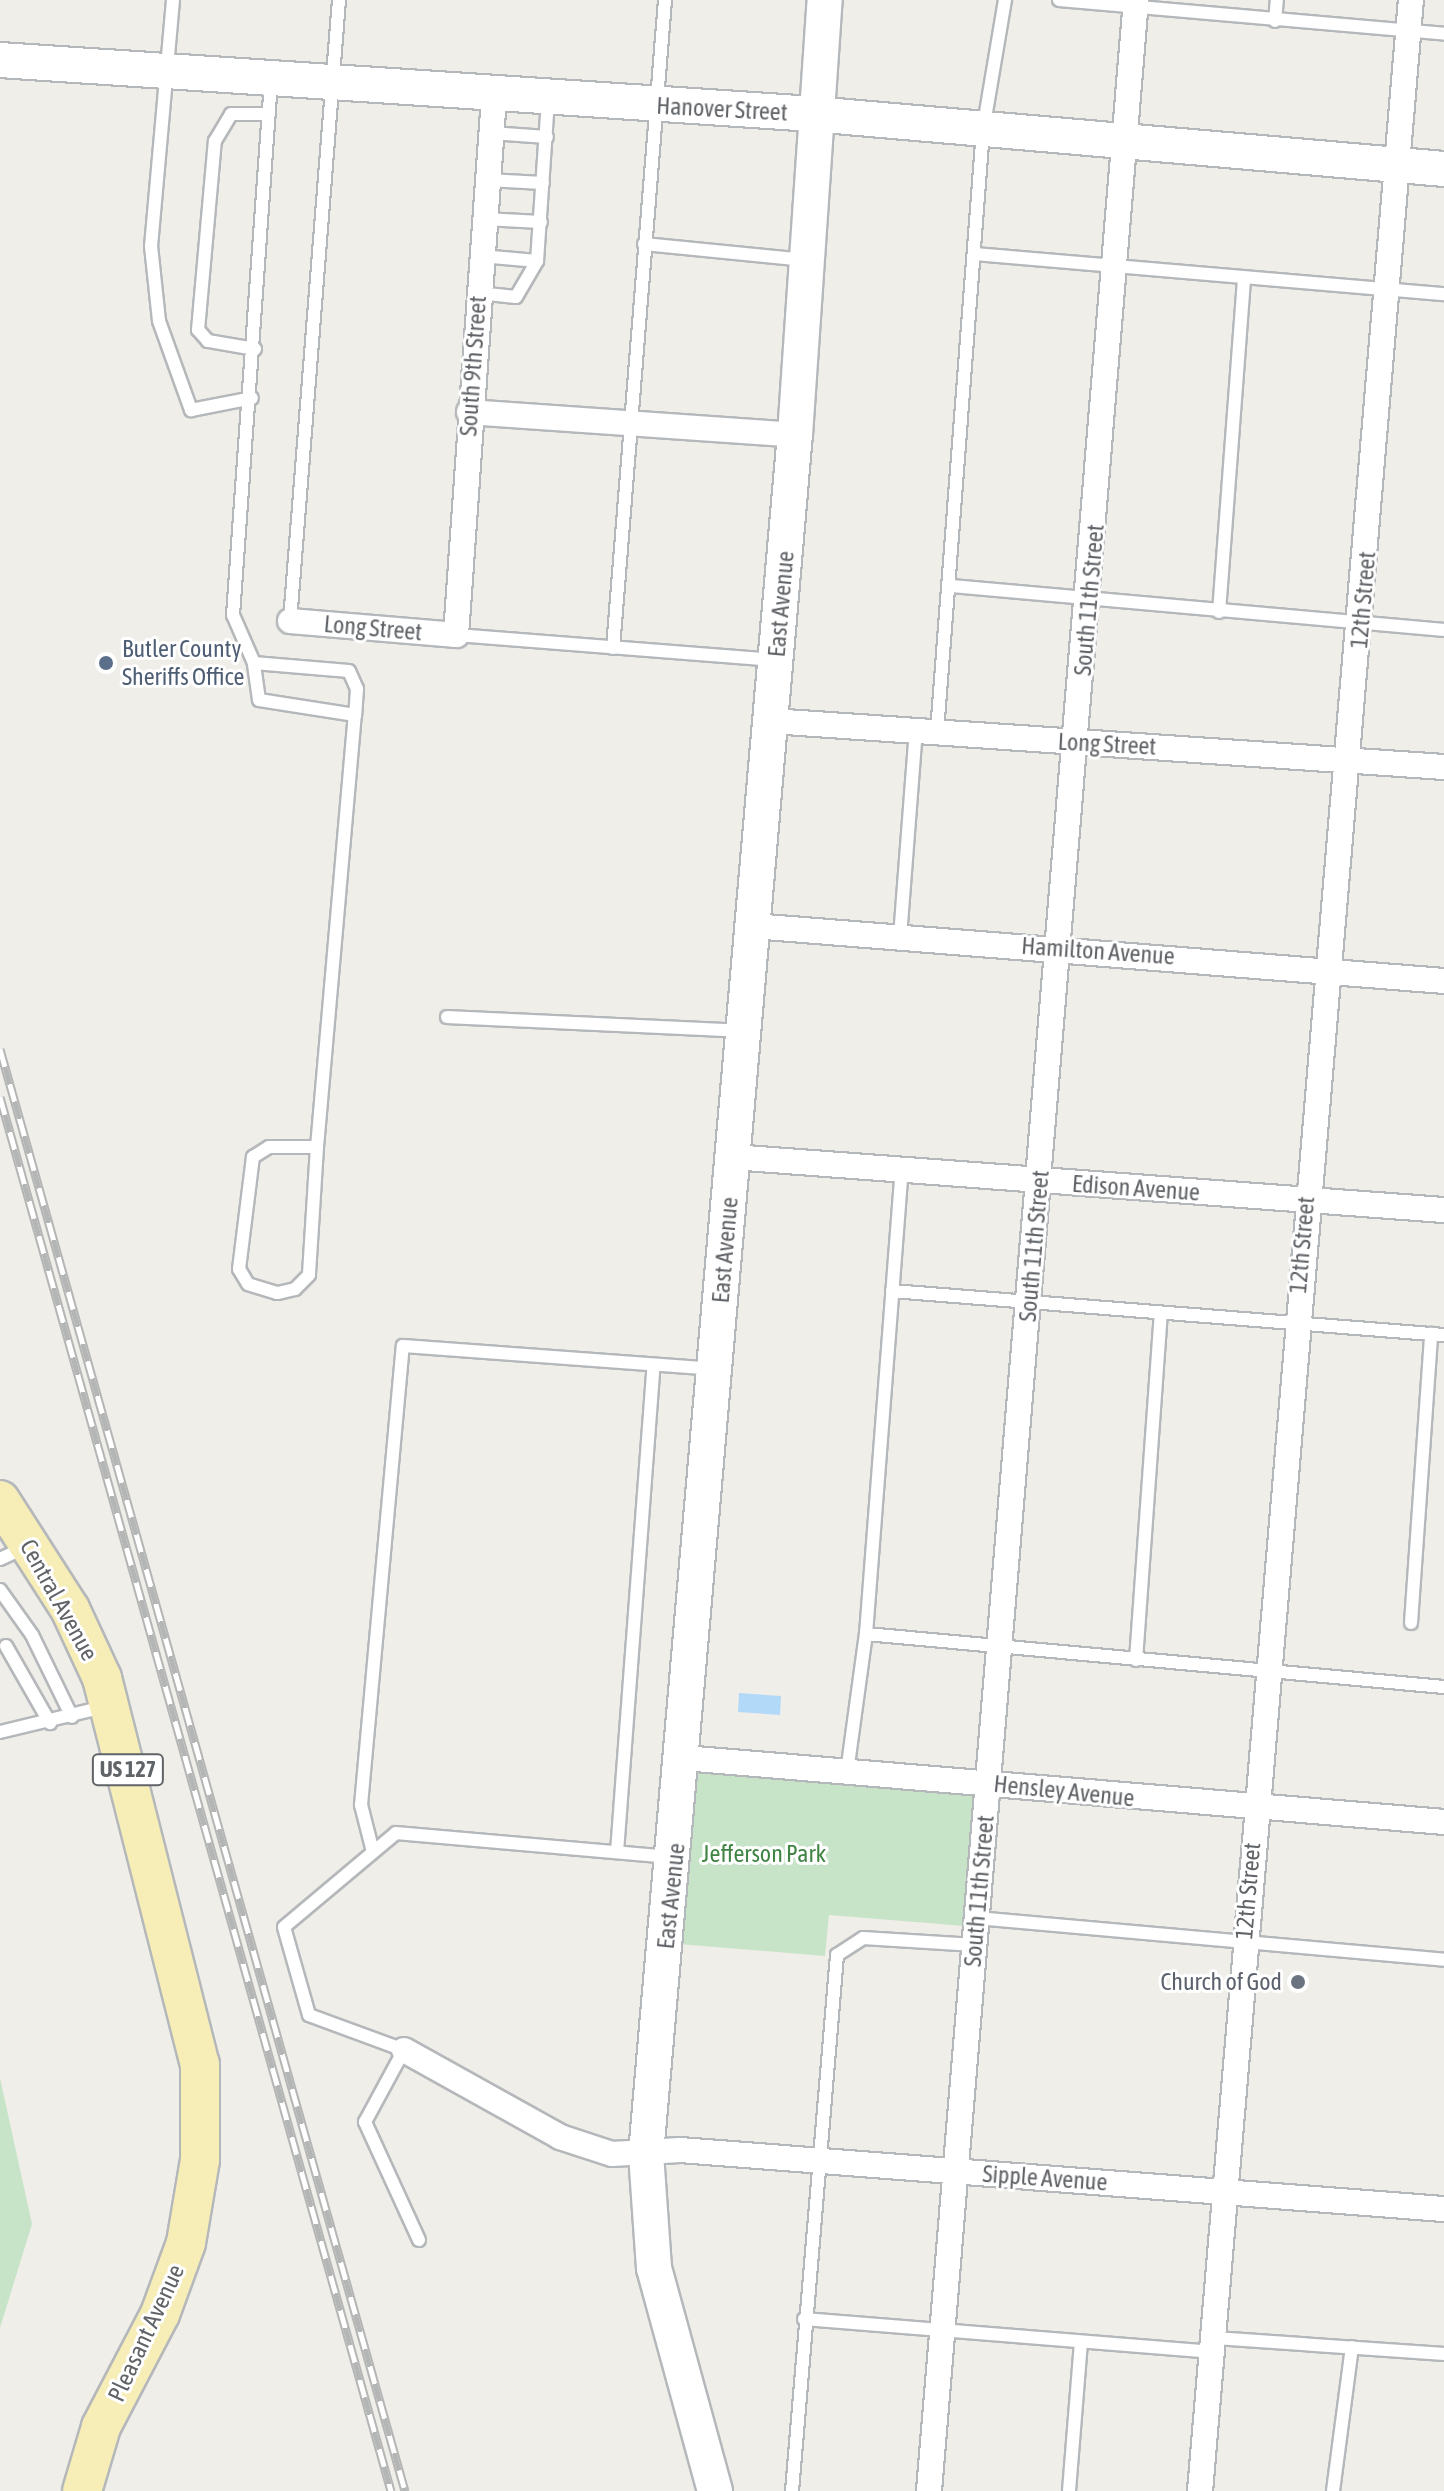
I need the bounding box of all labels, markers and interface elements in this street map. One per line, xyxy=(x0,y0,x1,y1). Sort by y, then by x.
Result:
street label: Hanover Street xyxy=(656,91,788,127)
street label: South 9th Street xyxy=(454,295,492,437)
street label: South 11th Street xyxy=(1068,523,1110,677)
street label: East Avenue xyxy=(762,550,800,658)
street label: 12th Street xyxy=(1344,550,1382,650)
street label: Long Street xyxy=(323,609,423,647)
place label: Butler County Sheriffs Office xyxy=(122,635,244,691)
marker: Butler County Sheriffs Office xyxy=(97,654,115,672)
street label: Long Street xyxy=(1057,727,1157,761)
street label: Hamilton Avenue xyxy=(1020,931,1176,971)
street label: South 11th Street xyxy=(1013,1169,1055,1323)
street label: Edison Avenue xyxy=(1071,1169,1201,1207)
street label: 12th Street xyxy=(1283,1195,1321,1295)
street label: East Avenue xyxy=(706,1196,744,1304)
street label: Central Avenue xyxy=(14,1534,104,1666)
road number: US 127 xyxy=(90,1752,166,1788)
street label: Hensley Avenue xyxy=(992,1769,1136,1813)
street label: South 11th Street xyxy=(958,1814,1000,1968)
park label: Jefferson Park xyxy=(702,1840,826,1868)
street label: 12th Street xyxy=(1229,1841,1267,1941)
street label: East Avenue xyxy=(651,1842,691,1950)
place label: Church of God xyxy=(1161,1968,1282,1996)
marker: Church of God xyxy=(1289,1973,1307,1991)
street label: Sipple Avenue xyxy=(982,2159,1108,2197)
street label: Pleasant Avenue xyxy=(102,2260,190,2406)

